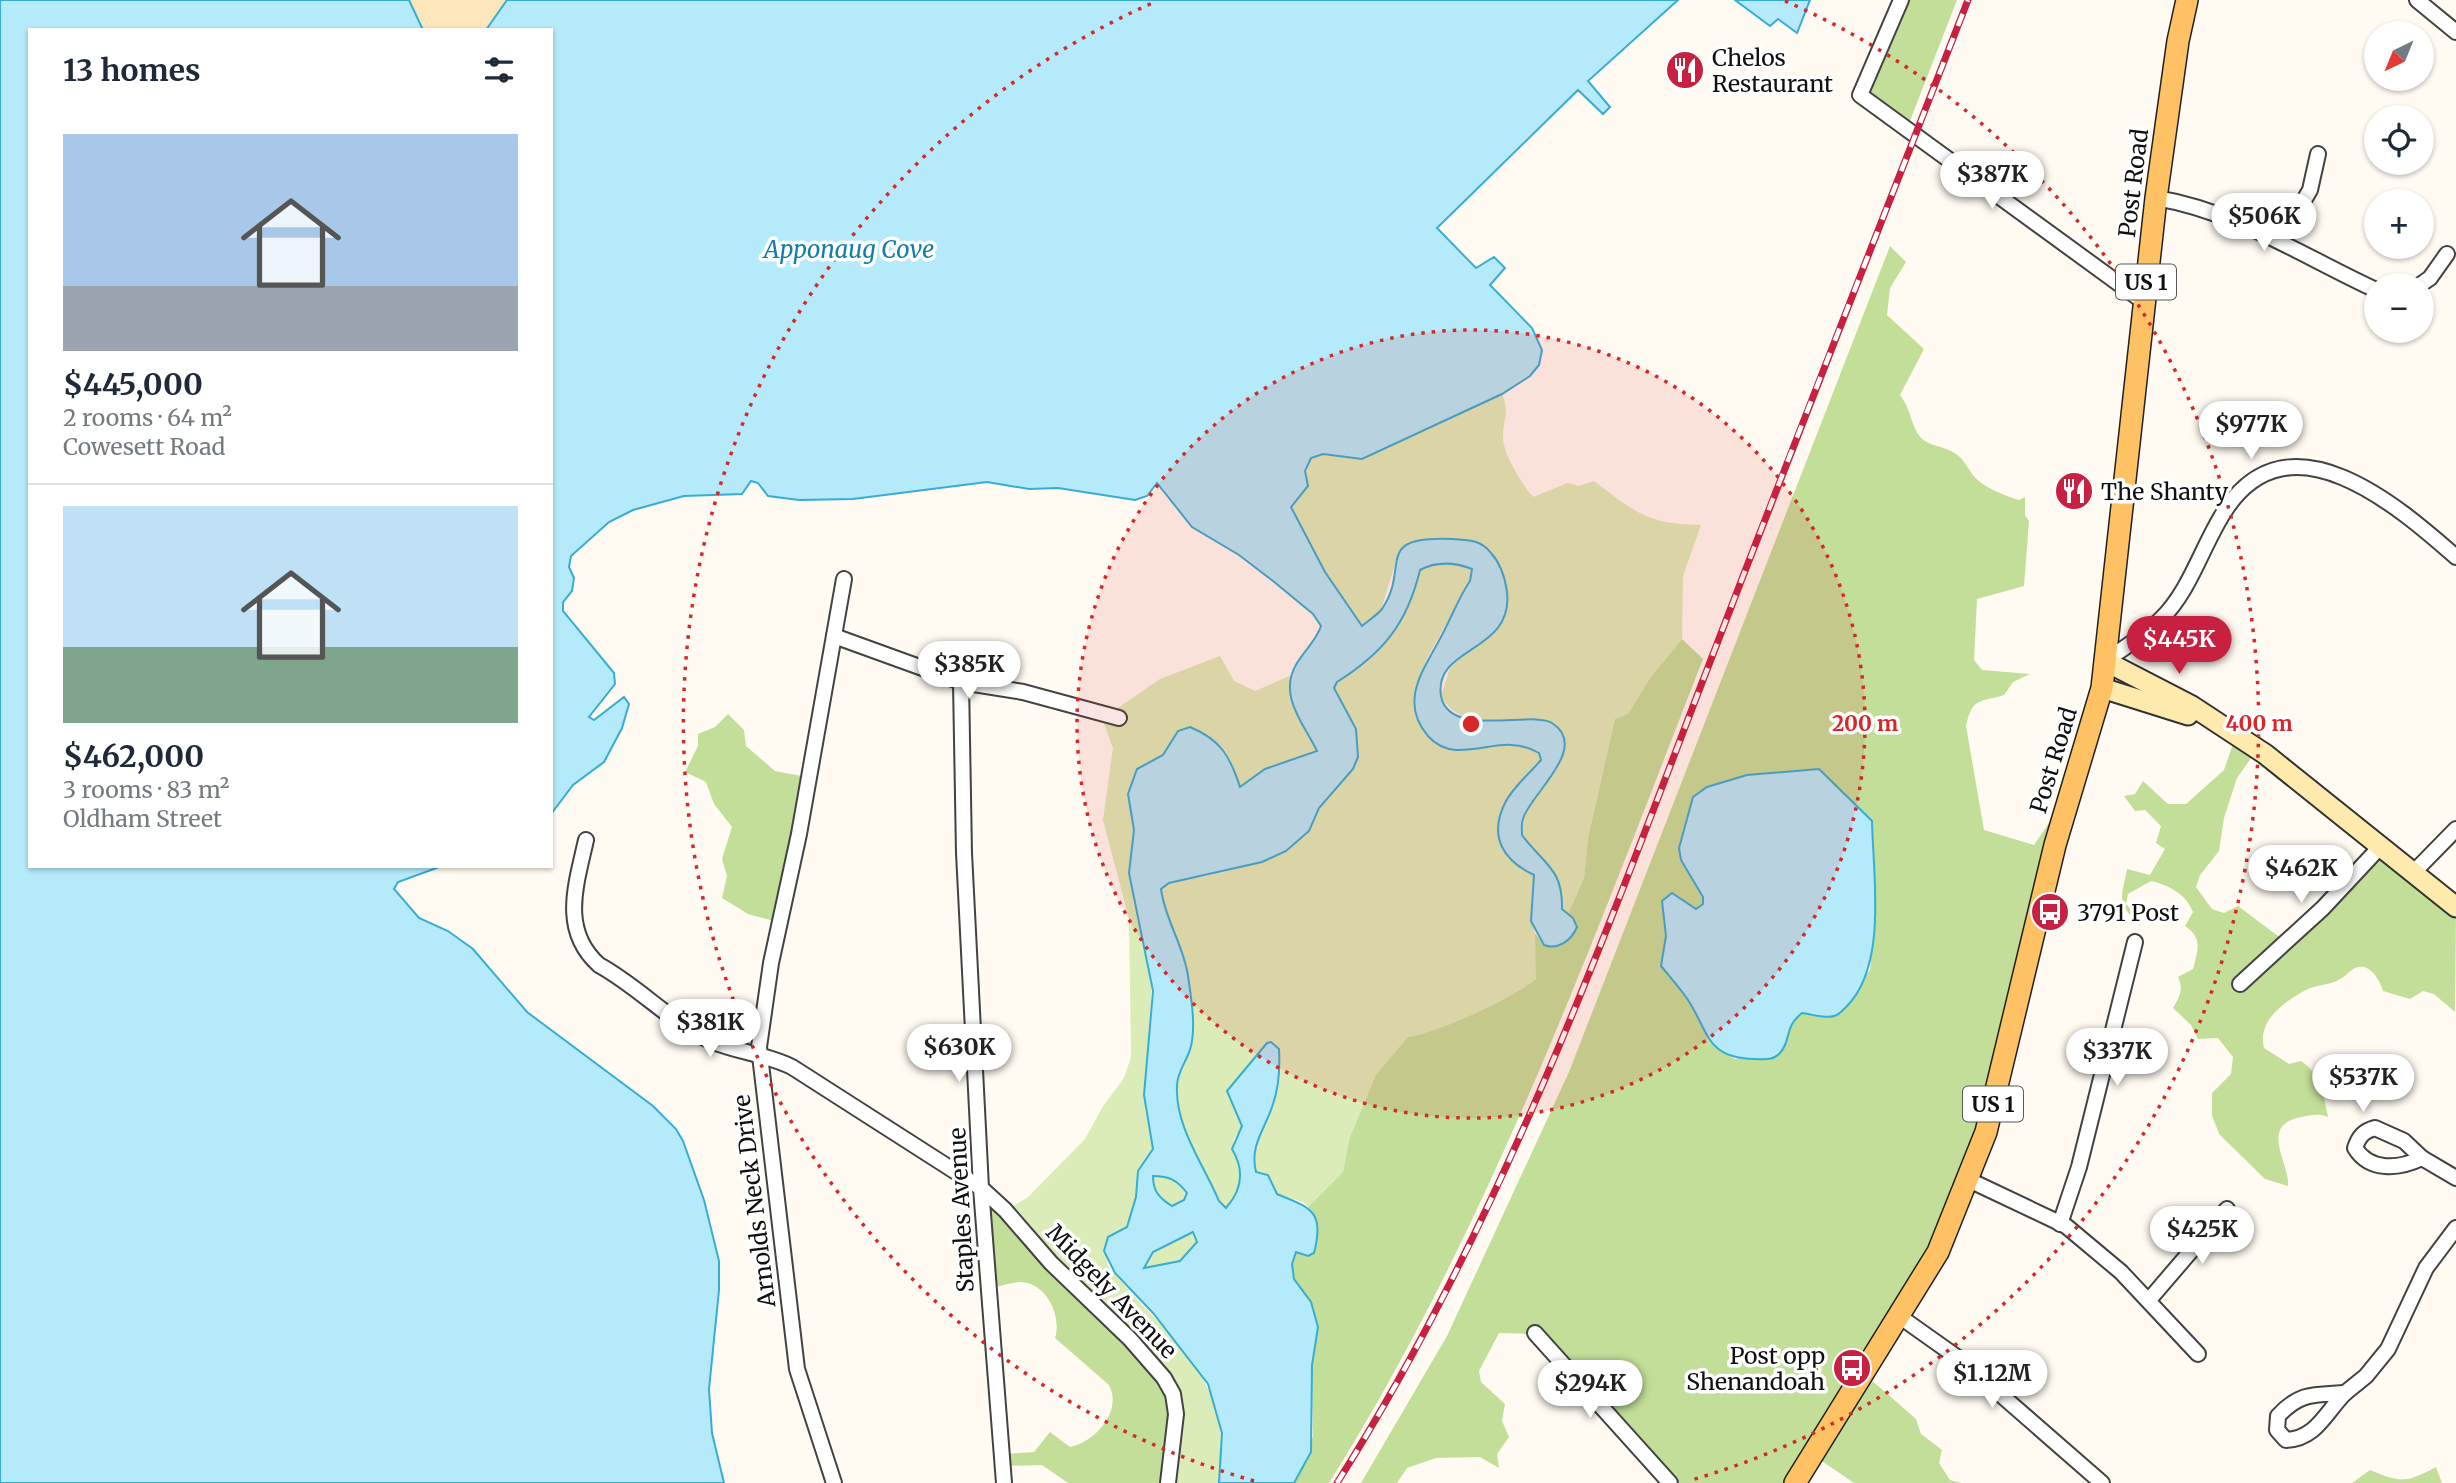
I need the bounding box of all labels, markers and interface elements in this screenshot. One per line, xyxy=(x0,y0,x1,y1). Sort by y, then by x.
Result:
north arrow xyxy=(2364,21,2434,91)
map controls xyxy=(2364,21,2434,343)
place label: Chelos Restaurant xyxy=(1712,43,1833,98)
restaurant icon: Chelos Restaurant xyxy=(1664,49,1706,91)
text: 13 homes xyxy=(63,51,201,89)
icon: filters xyxy=(480,51,518,89)
button: locate xyxy=(2364,105,2434,175)
street label: Post Road xyxy=(2112,127,2154,239)
pin: $387K xyxy=(1943,152,2041,211)
text: $387K xyxy=(1956,159,2028,188)
icon: home xyxy=(228,180,354,306)
button: + xyxy=(2364,189,2434,259)
pin: $506K xyxy=(2215,194,2313,253)
text: $506K xyxy=(2227,201,2301,230)
water label: Apponaug Cove xyxy=(762,234,934,265)
road number: US 1 xyxy=(2116,264,2176,300)
button: − xyxy=(2364,273,2434,343)
text: $445,000 xyxy=(63,365,203,403)
pin: $977K xyxy=(2202,402,2300,461)
text: 2 rooms · 64 m² xyxy=(63,403,232,432)
text: $977K xyxy=(2215,409,2287,438)
text: Cowesett Road xyxy=(63,432,225,461)
restaurant icon: The Shanty xyxy=(2053,470,2095,512)
place label: The Shanty xyxy=(2101,477,2229,506)
icon: home xyxy=(228,552,354,678)
pin: $445K xyxy=(2130,616,2228,676)
text: $445K xyxy=(2143,624,2215,653)
pin: $385K xyxy=(920,642,1018,701)
text: $385K xyxy=(934,649,1005,678)
street label: Post Road xyxy=(2023,703,2083,817)
text: 200 m xyxy=(1832,710,1898,737)
text: 400 m xyxy=(2225,710,2293,737)
centre of rings xyxy=(1459,712,1483,736)
text: $462,000 xyxy=(63,737,204,775)
text: 3 rooms · 83 m² xyxy=(63,775,229,804)
text: Oldham Street xyxy=(63,804,222,833)
pin: $462K xyxy=(2252,846,2350,905)
text: $462K xyxy=(2264,853,2338,882)
bus stop icon: 3791 Post xyxy=(2029,891,2071,933)
place label: 3791 Post xyxy=(2077,898,2179,927)
pin: $381K xyxy=(661,1000,759,1059)
text: $381K xyxy=(676,1007,744,1036)
pin: $630K xyxy=(910,1024,1008,1084)
pin: $337K xyxy=(2068,1028,2166,1088)
text: $630K xyxy=(923,1032,995,1061)
text: $337K xyxy=(2082,1036,2152,1065)
pin: $537K xyxy=(2314,1054,2412,1114)
text: $537K xyxy=(2328,1062,2398,1091)
road number: US 1 xyxy=(1963,1086,2023,1122)
street label: Arnolds Neck Drive xyxy=(727,1093,782,1310)
street label: Staples Avenue xyxy=(942,1127,980,1293)
pin: $425K xyxy=(2153,1206,2251,1266)
text: $425K xyxy=(2166,1214,2238,1243)
street label: Midgely Avenue xyxy=(1041,1218,1183,1364)
place label: Post opp Shenandoah xyxy=(1686,1341,1825,1396)
bus stop icon: Post opp Shenandoah xyxy=(1831,1347,1873,1389)
pin: $1.12M xyxy=(1935,1350,2049,1410)
text: $1.12M xyxy=(1952,1358,2032,1387)
pin: $294K xyxy=(1541,1360,1639,1420)
text: $294K xyxy=(1554,1368,1626,1397)

